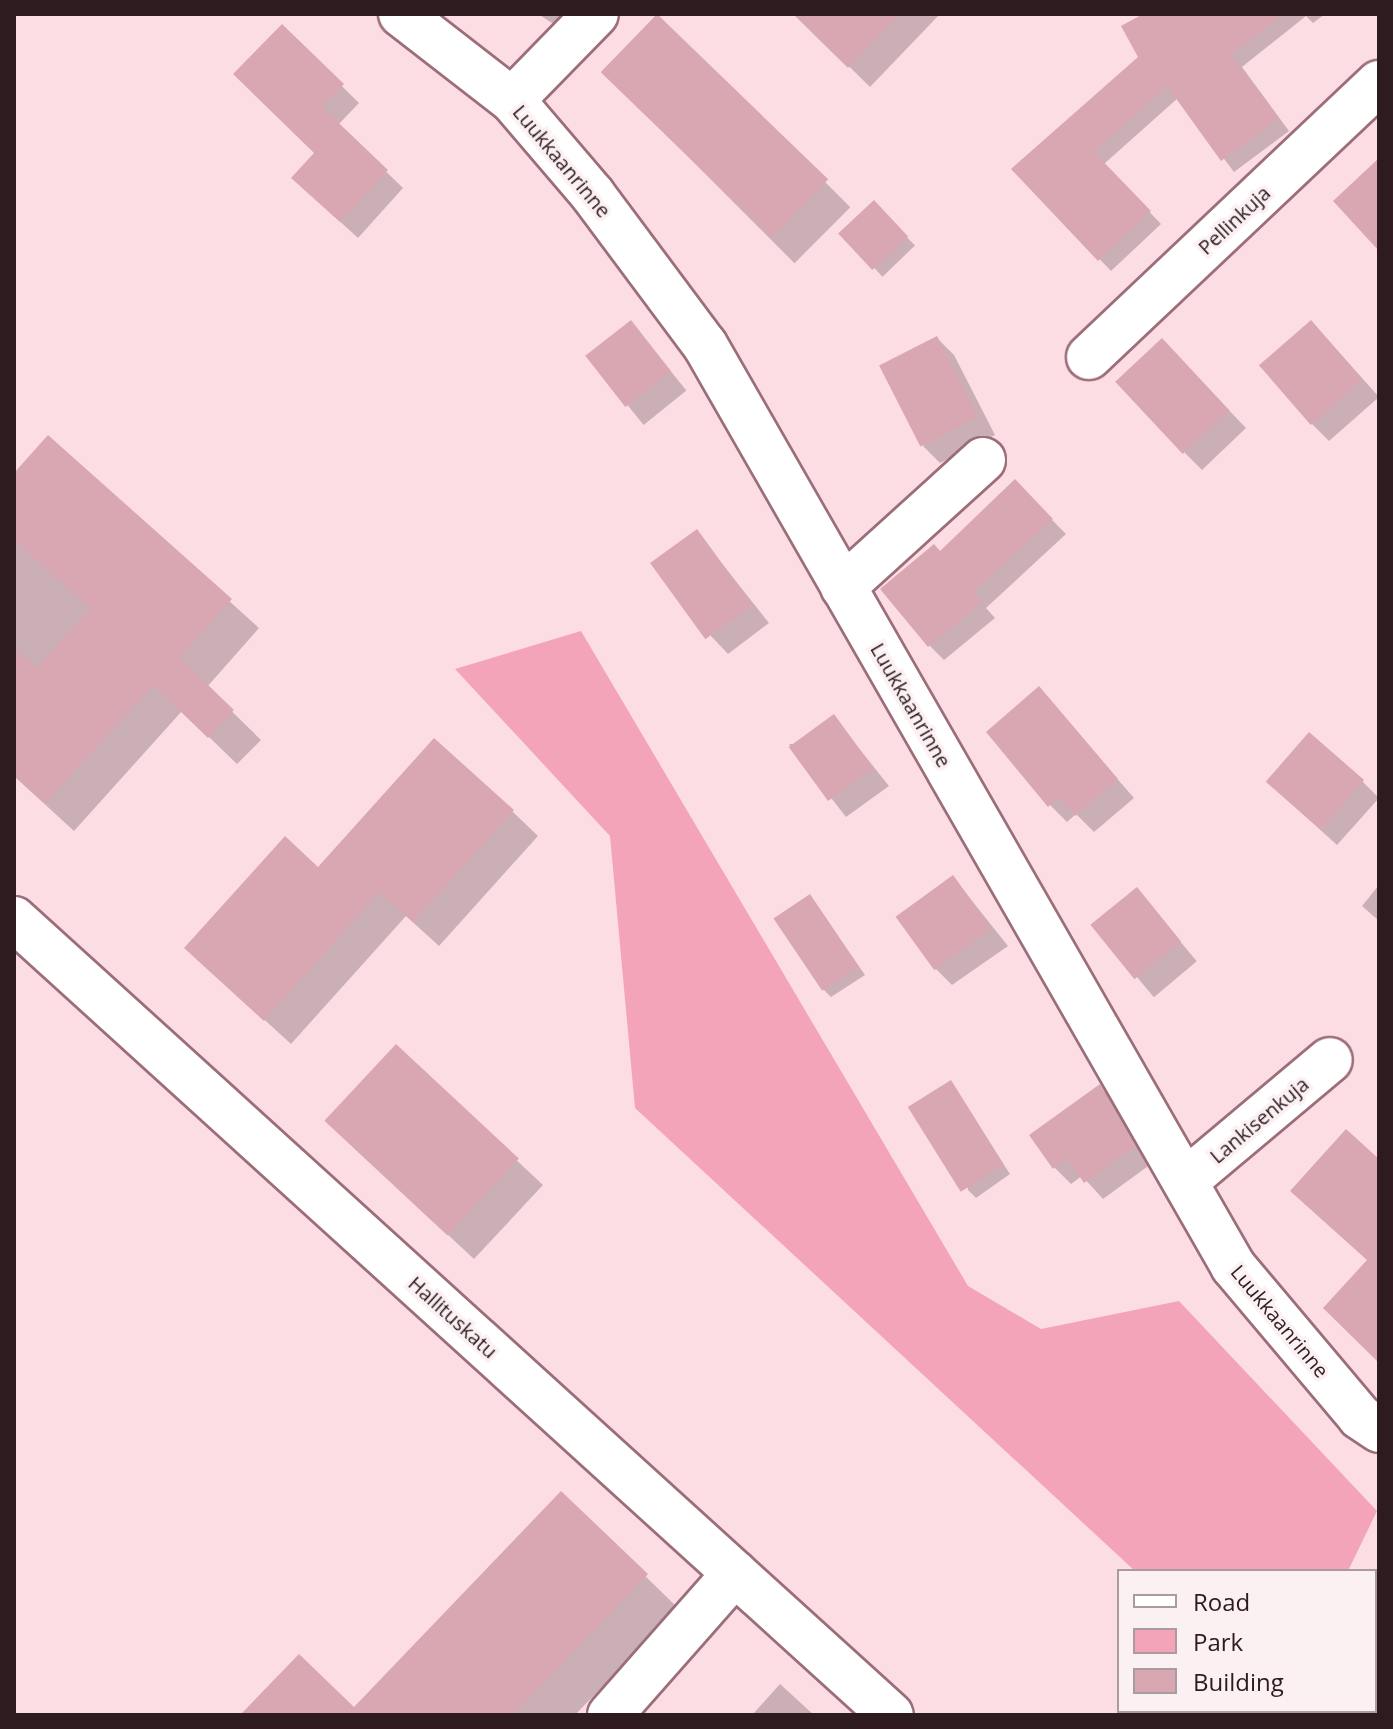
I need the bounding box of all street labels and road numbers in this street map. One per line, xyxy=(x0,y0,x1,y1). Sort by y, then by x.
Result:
street label: Luukkaanrinne xyxy=(508,100,616,222)
street label: Pellinkuja xyxy=(1193,181,1275,259)
street label: Luukkaanrinne xyxy=(866,639,956,771)
street label: Lankisenkuja xyxy=(1205,1072,1313,1168)
street label: Luukkaanrinne xyxy=(1226,1260,1334,1382)
street label: Hallituskatu xyxy=(404,1271,502,1363)

